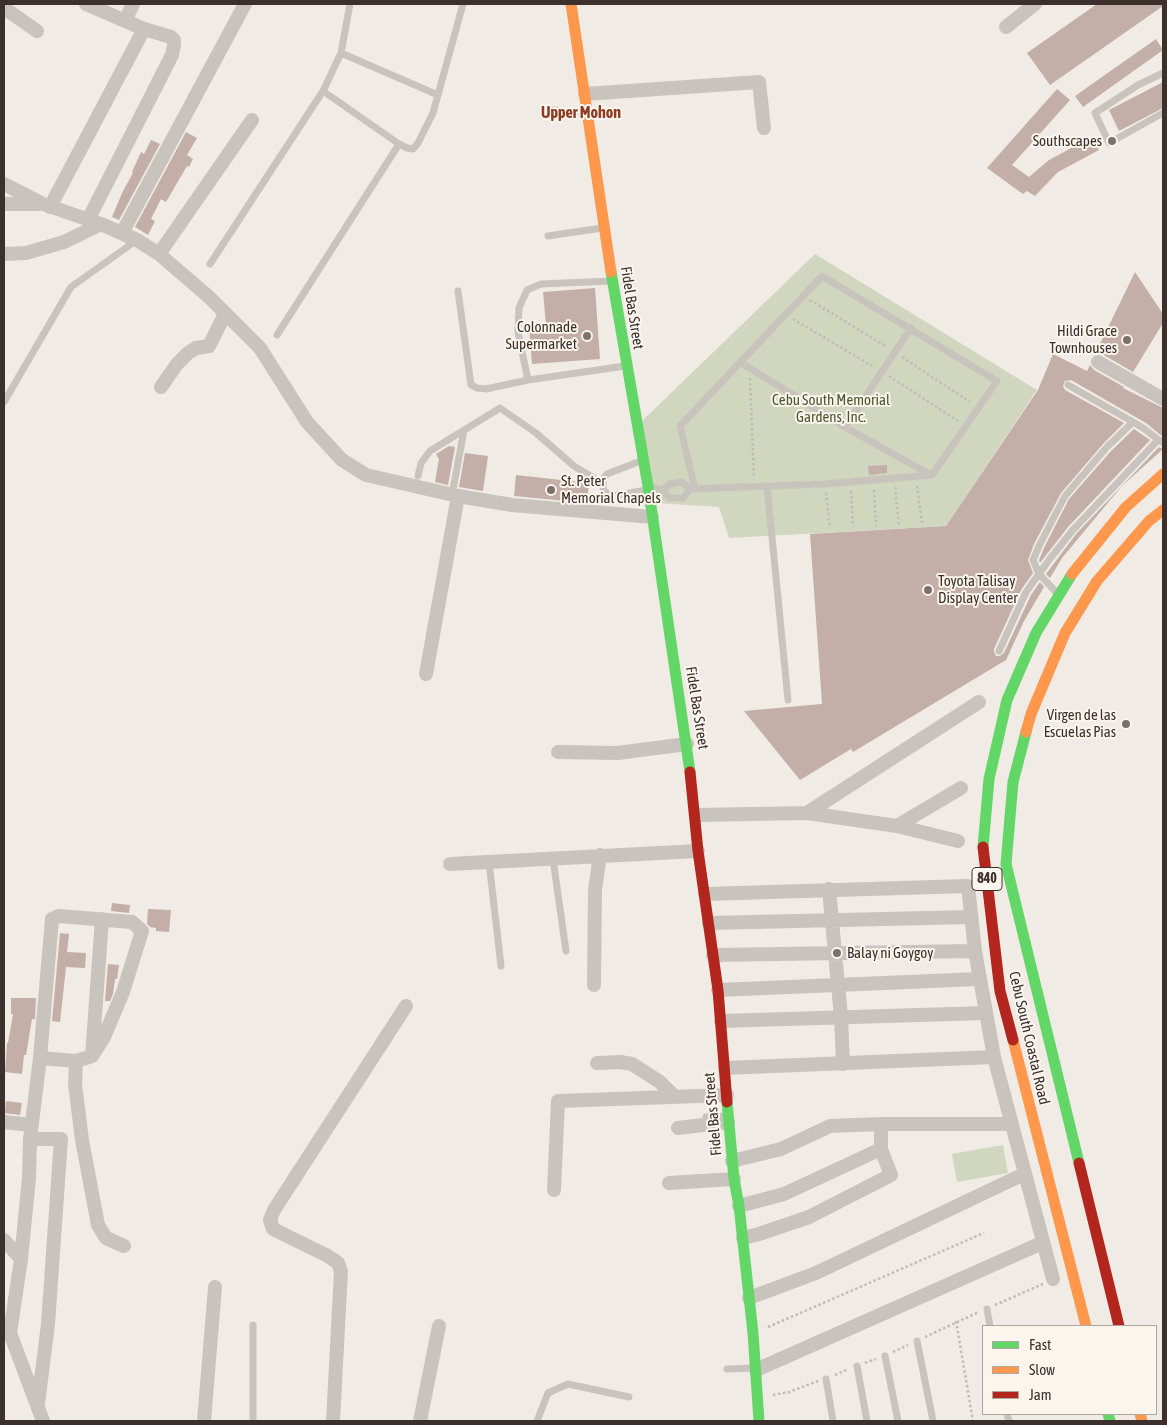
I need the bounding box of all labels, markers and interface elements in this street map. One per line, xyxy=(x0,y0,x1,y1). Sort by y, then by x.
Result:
district label: Upper Mohon xyxy=(541,103,621,123)
place label: Southscapes xyxy=(1033,132,1102,150)
marker: Southscapes xyxy=(1106,135,1118,147)
street label: Fidel Bas Street xyxy=(617,265,647,351)
place label: Colonnade Supermarket xyxy=(505,318,577,353)
place label: Hildi Grace Townhouses xyxy=(1049,322,1117,357)
marker: Colonnade Supermarket xyxy=(581,330,593,342)
marker: Hildi Grace Townhouses xyxy=(1121,334,1133,346)
park label: Cebu South Memorial Gardens, Inc. xyxy=(772,391,890,426)
place label: St. Peter Memorial Chapels xyxy=(561,472,661,507)
marker: St. Peter Memorial Chapels xyxy=(545,484,557,496)
place label: Toyota Talisay Display Center xyxy=(938,572,1018,607)
marker: Toyota Talisay Display Center xyxy=(922,584,934,596)
street label: Fidel Bas Street xyxy=(682,665,712,751)
place label: Virgen de las Escuelas Pias xyxy=(1044,706,1116,741)
marker: Virgen de las Escuelas Pias xyxy=(1120,718,1132,730)
road number: 840 xyxy=(972,868,1002,891)
place label: Balay ni Goygoy xyxy=(847,944,933,962)
marker: Balay ni Goygoy xyxy=(831,947,843,959)
street label: Cebu South Coastal Road xyxy=(1005,970,1053,1106)
street label: Fidel Bas Street xyxy=(700,1071,726,1157)
legend xyxy=(982,1325,1157,1415)
text: Fast xyxy=(1029,1336,1051,1353)
text: Slow xyxy=(1029,1361,1055,1378)
text: Jam xyxy=(1029,1386,1052,1403)

